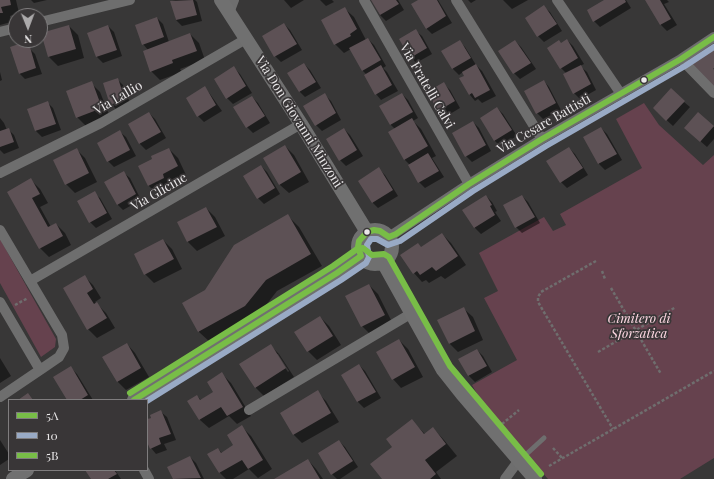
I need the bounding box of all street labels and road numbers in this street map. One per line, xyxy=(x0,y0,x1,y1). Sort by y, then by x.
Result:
street label: Via Fratelli Calvi xyxy=(396,41,458,131)
street label: Via Don Giovanni Minzoni xyxy=(252,53,346,191)
street label: Via Lallio xyxy=(91,78,145,118)
street label: Via Cesare Battisti xyxy=(494,91,594,157)
street label: Via Glicine xyxy=(128,170,190,214)

